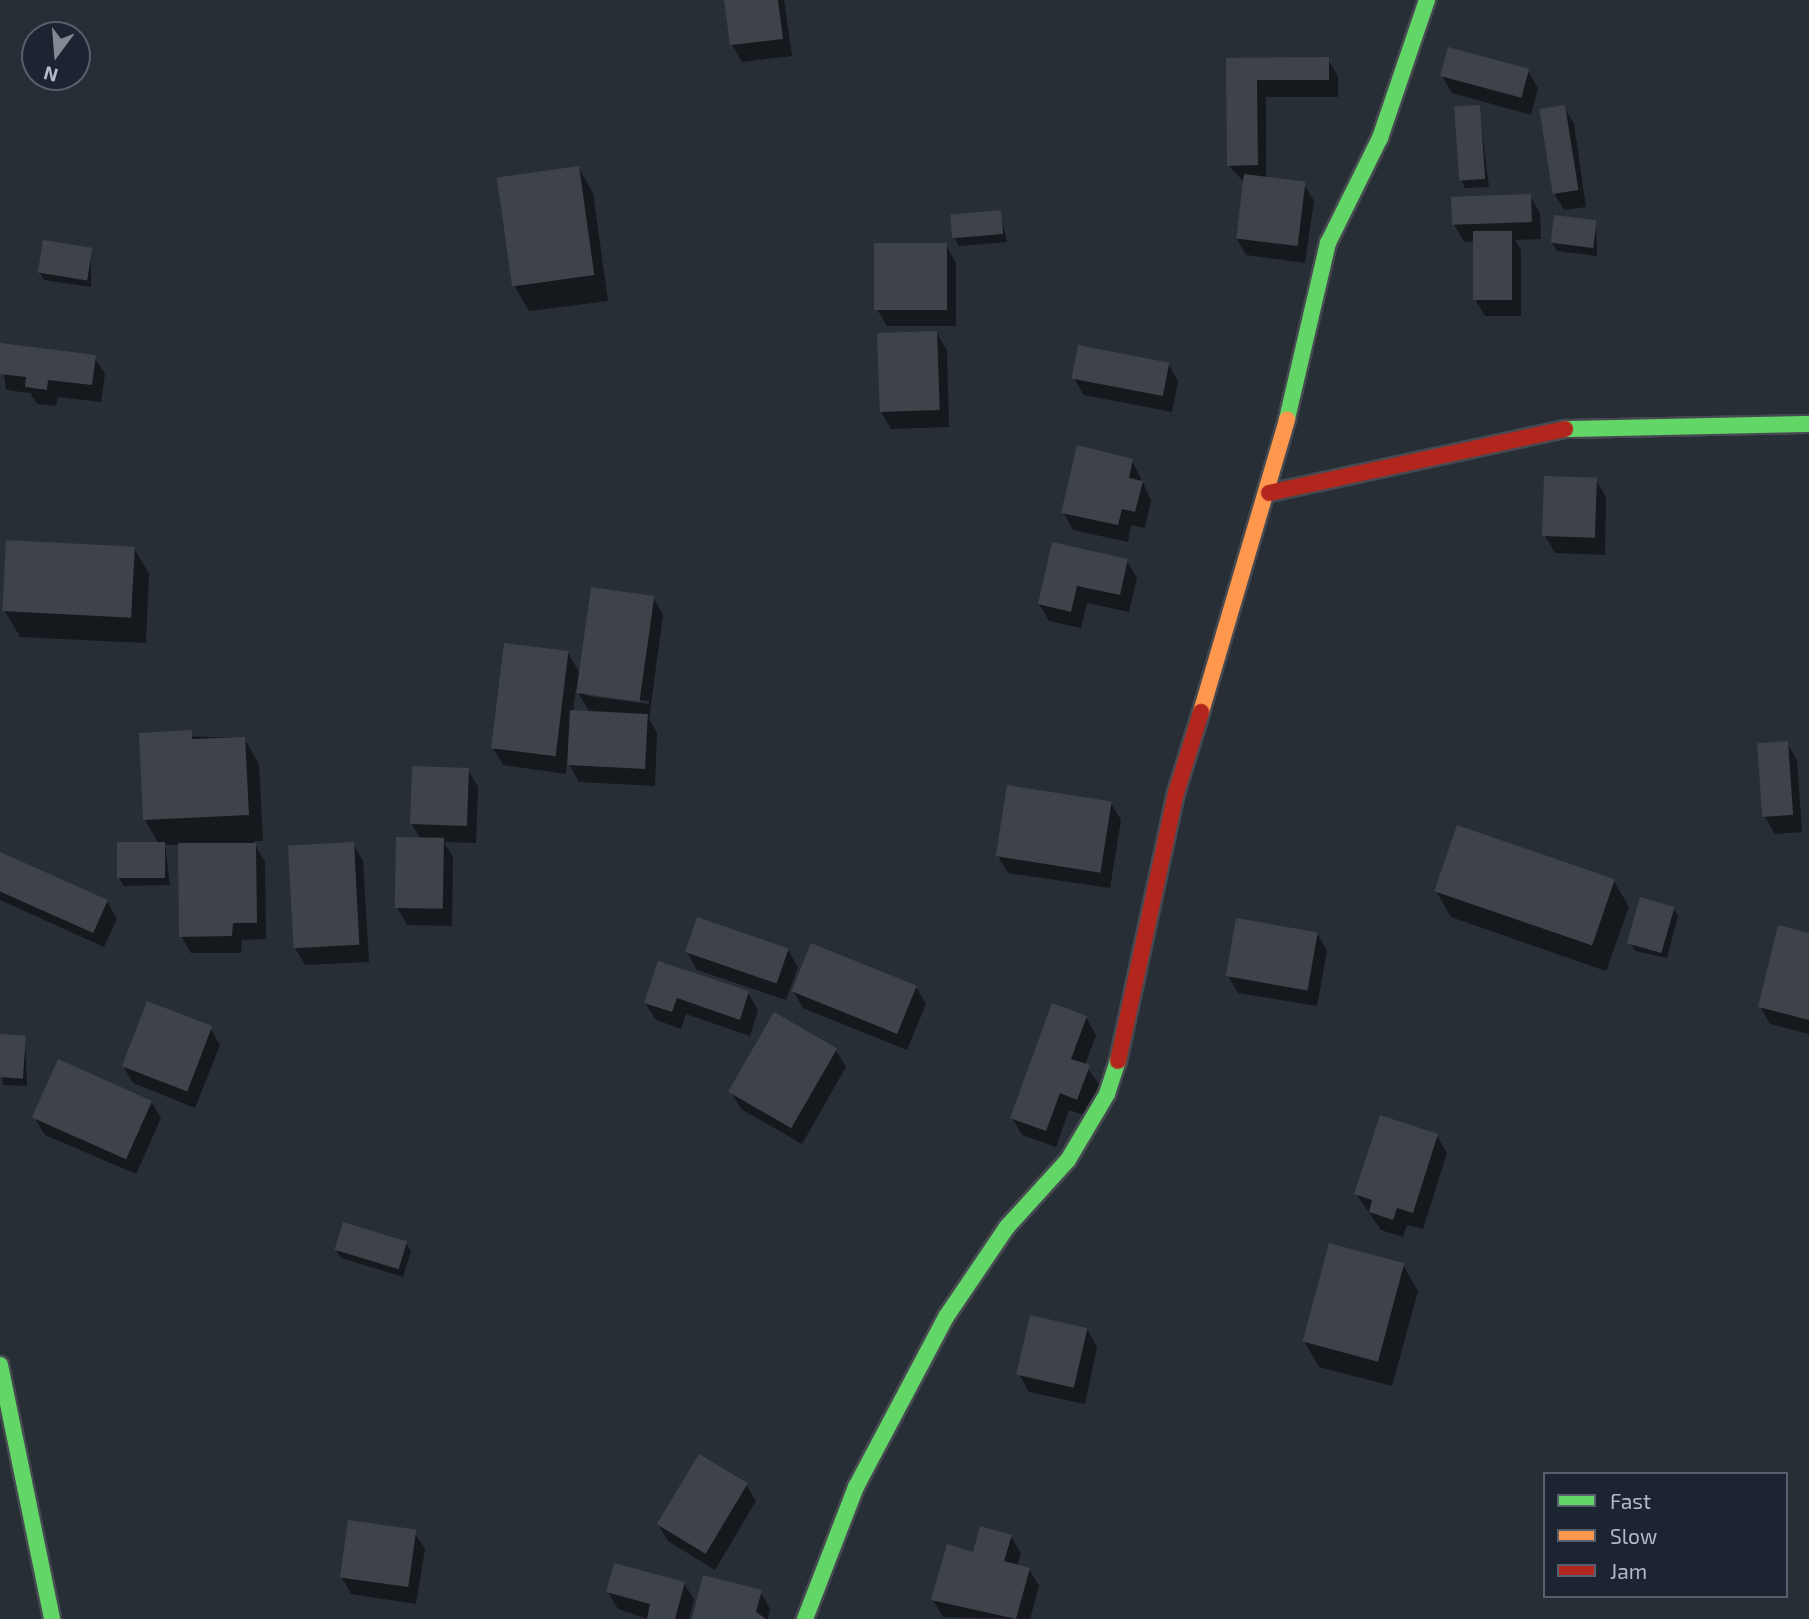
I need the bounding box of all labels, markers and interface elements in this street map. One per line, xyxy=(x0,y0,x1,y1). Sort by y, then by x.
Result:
north arrow xyxy=(21,21,91,91)
text: N xyxy=(41,62,60,88)
legend xyxy=(1543,1472,1788,1598)
text: Fast xyxy=(1610,1488,1651,1513)
text: Slow xyxy=(1610,1523,1657,1548)
text: Jam xyxy=(1610,1558,1647,1583)

